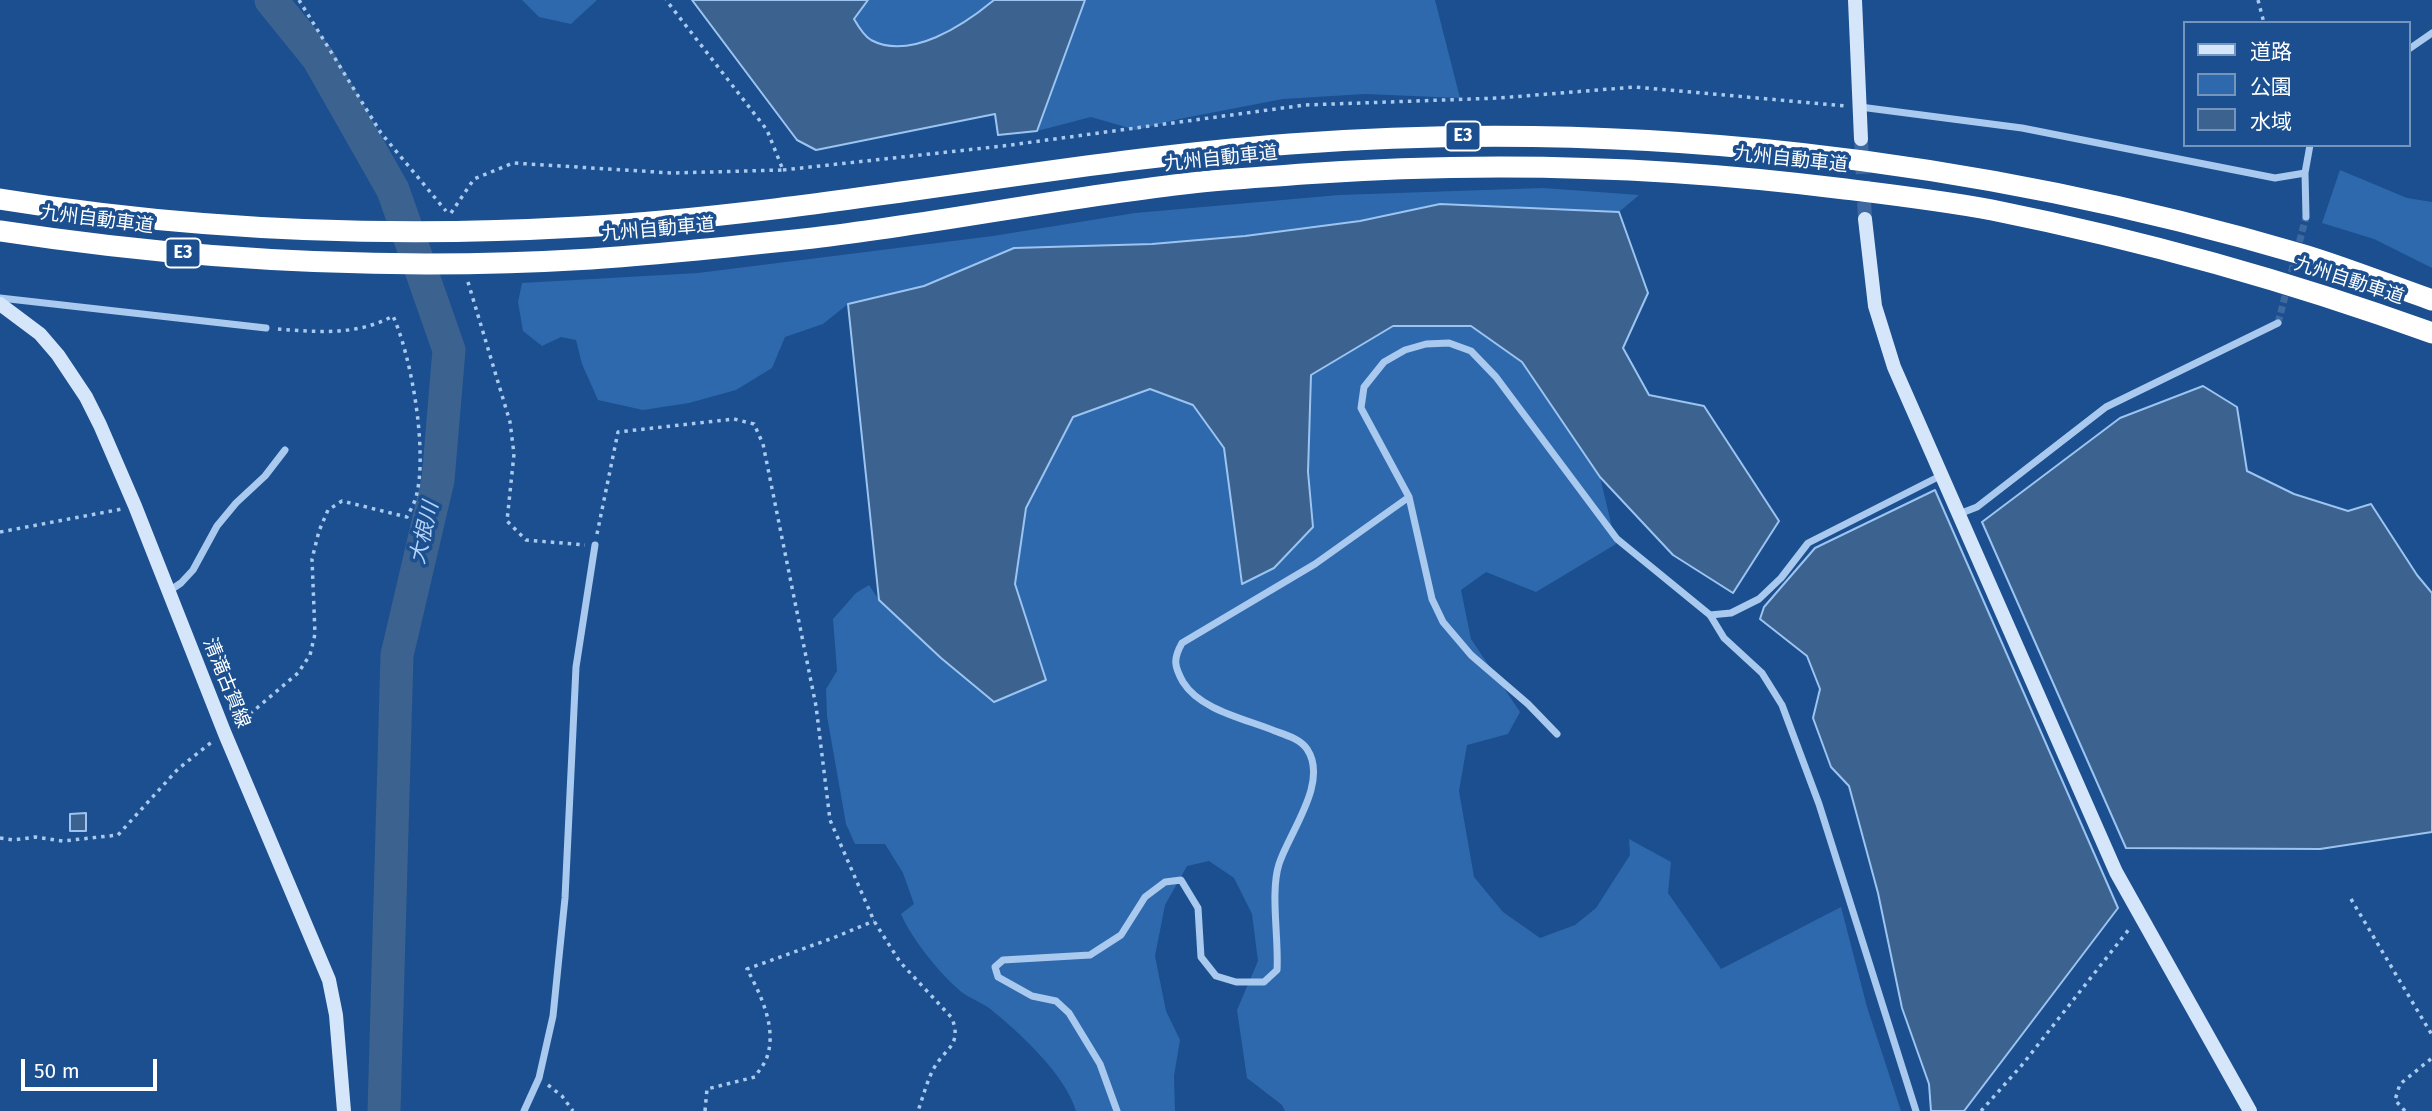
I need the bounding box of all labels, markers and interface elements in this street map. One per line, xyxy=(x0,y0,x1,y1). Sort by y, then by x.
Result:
legend xyxy=(2184,21,2411,147)
text: 道路 xyxy=(2250,39,2292,65)
text: 公園 xyxy=(2250,74,2292,100)
text: 水域 xyxy=(2250,109,2292,135)
road number: E3 xyxy=(1446,121,1480,150)
street label: 九州自動車道 xyxy=(1163,142,1279,176)
street label: 九州自動車道 xyxy=(1733,143,1849,177)
street label: 九州自動車道 xyxy=(39,202,155,238)
street label: 九州自動車道 xyxy=(600,214,716,246)
road number: E3 xyxy=(166,239,200,268)
street label: 九州自動車道 xyxy=(2291,253,2407,309)
water label: 大根川 xyxy=(406,499,444,567)
street label: 清滝古賀線 xyxy=(198,635,254,731)
scale bar xyxy=(24,1044,161,1088)
text: 50 m xyxy=(34,1058,80,1084)

